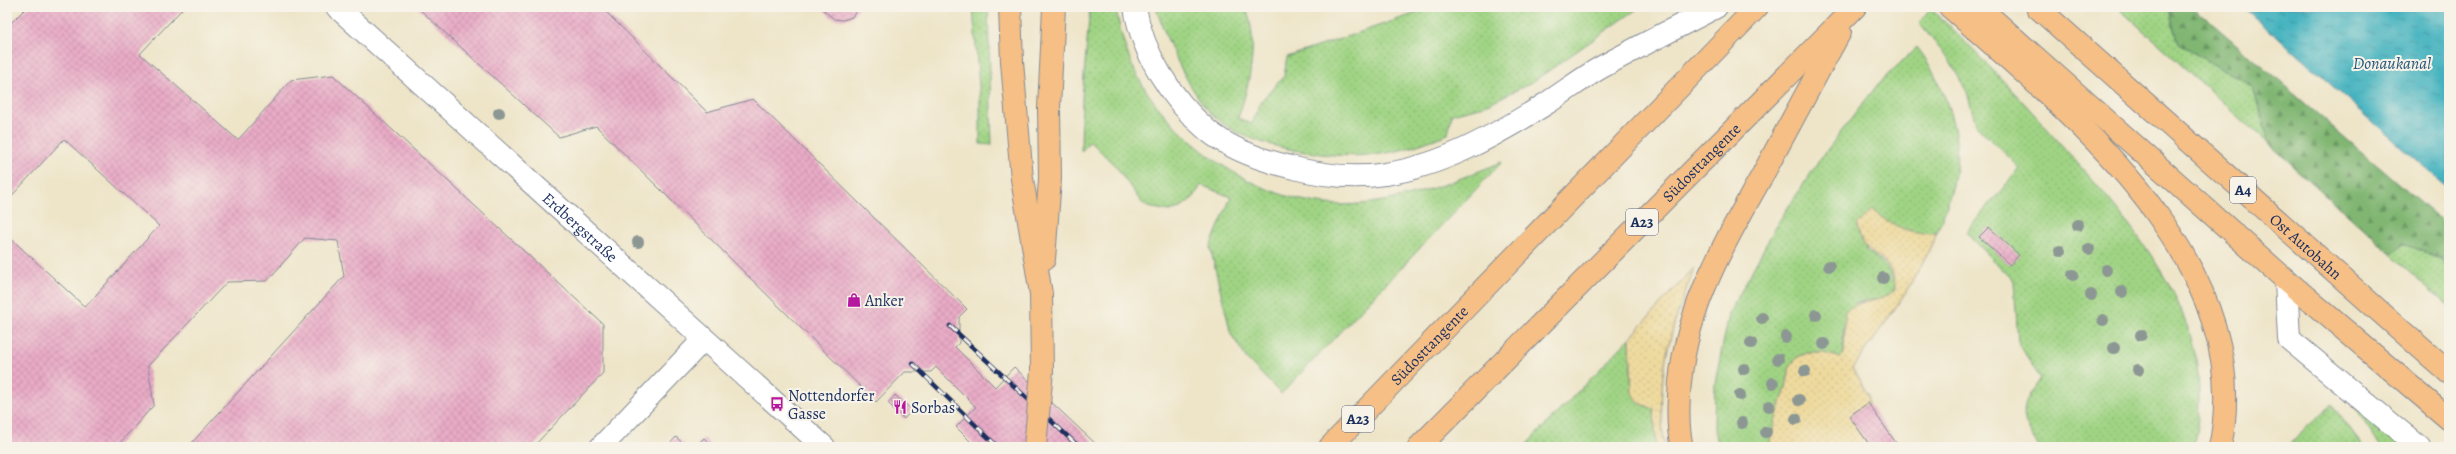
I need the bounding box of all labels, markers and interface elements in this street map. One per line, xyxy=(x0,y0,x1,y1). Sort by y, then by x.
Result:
water label: Donaukanal xyxy=(2353,52,2432,75)
street label: Südosttangente xyxy=(1658,118,1746,207)
road number: A4 xyxy=(2230,177,2256,203)
street label: Erdbergstraße xyxy=(537,188,622,268)
road number: A23 xyxy=(1626,209,1658,235)
street label: Ost Autobahn xyxy=(2265,209,2347,285)
place label: Anker xyxy=(864,290,904,312)
shop icon: Anker xyxy=(846,292,862,308)
street label: Südosttangente xyxy=(1386,301,1474,391)
place label: Nottendorfer Gasse xyxy=(788,385,875,425)
bus stop icon: Nottendorfer Gasse xyxy=(769,396,785,412)
place label: Sorbas xyxy=(911,397,955,419)
restaurant icon: Sorbas xyxy=(892,399,908,415)
road number: A23 xyxy=(1342,406,1374,432)

